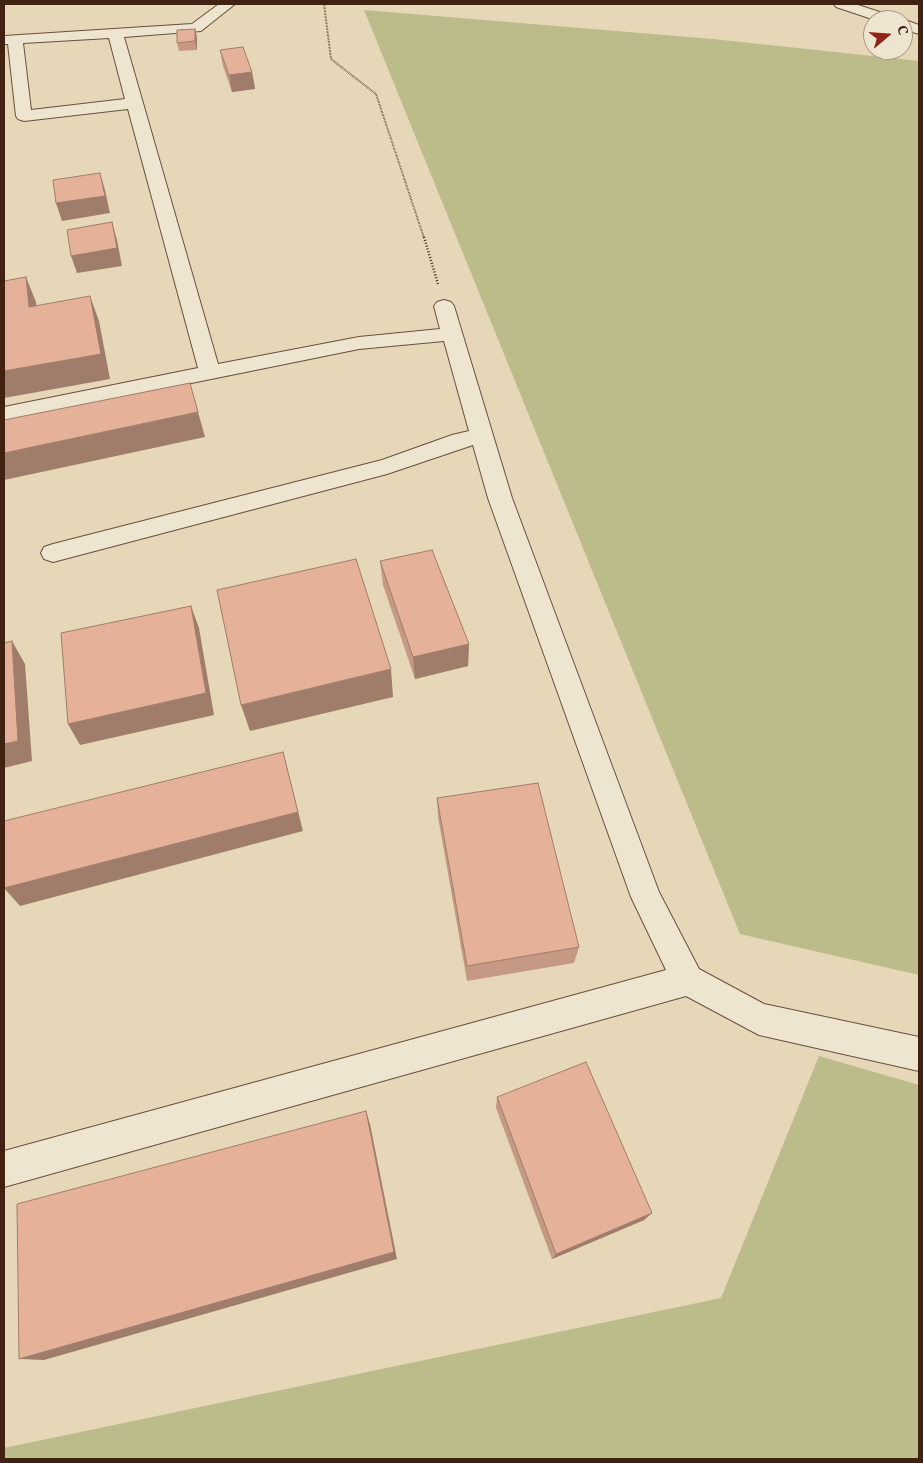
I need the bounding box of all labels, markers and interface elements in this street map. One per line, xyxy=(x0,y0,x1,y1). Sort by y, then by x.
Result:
north arrow xyxy=(863,10,913,60)
text: С xyxy=(891,23,912,38)

